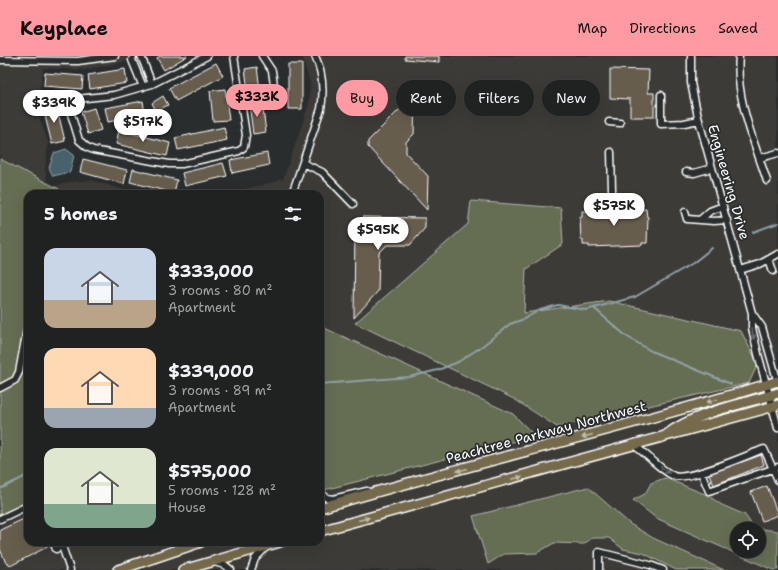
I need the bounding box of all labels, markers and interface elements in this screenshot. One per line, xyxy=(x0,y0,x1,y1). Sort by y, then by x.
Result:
text: Keyplace xyxy=(20,16,108,41)
text: Map xyxy=(578,19,608,37)
text: Directions xyxy=(630,19,696,37)
text: Saved xyxy=(718,19,758,37)
chip: Buy xyxy=(336,80,388,116)
chip: Rent xyxy=(396,80,456,116)
chip: Filters xyxy=(464,80,534,116)
chip: New xyxy=(542,80,600,116)
pin: $333K xyxy=(229,84,285,118)
text: $333K xyxy=(235,88,279,105)
pin: $339K xyxy=(26,90,82,124)
text: $339K xyxy=(32,94,76,111)
pin: $517K xyxy=(115,109,171,143)
text: $517K xyxy=(123,113,163,130)
street label: Engineering Drive xyxy=(704,122,754,242)
pin: $575K xyxy=(586,193,642,227)
text: $575K xyxy=(593,197,635,214)
text: 5 homes xyxy=(44,203,117,225)
icon: filters xyxy=(282,203,304,225)
pin: $595K xyxy=(350,217,406,251)
text: $595K xyxy=(357,221,399,238)
text: $333,000 xyxy=(168,260,254,282)
icon: home xyxy=(76,264,124,312)
text: 3 rooms · 80 m² xyxy=(168,282,272,299)
text: Apartment xyxy=(168,299,236,316)
one-way arrow xyxy=(751,328,757,340)
text: $339,000 xyxy=(168,360,254,382)
icon: home xyxy=(76,364,124,412)
text: 3 rooms · 89 m² xyxy=(168,382,272,399)
street label: Peachtree Parkway Northwest xyxy=(444,397,648,467)
one-way arrow xyxy=(706,398,718,404)
text: Apartment xyxy=(168,399,236,416)
one-way arrow xyxy=(581,433,593,439)
text: $575,000 xyxy=(168,460,251,482)
icon: home xyxy=(76,464,124,512)
one-way arrow xyxy=(660,466,671,474)
one-way arrow xyxy=(455,467,468,473)
one-way arrow xyxy=(511,475,523,481)
text: 5 rooms · 128 m² xyxy=(168,482,276,499)
text: House xyxy=(168,499,206,516)
one-way arrow xyxy=(358,516,370,522)
map controls xyxy=(730,522,766,558)
button: locate xyxy=(730,522,766,558)

